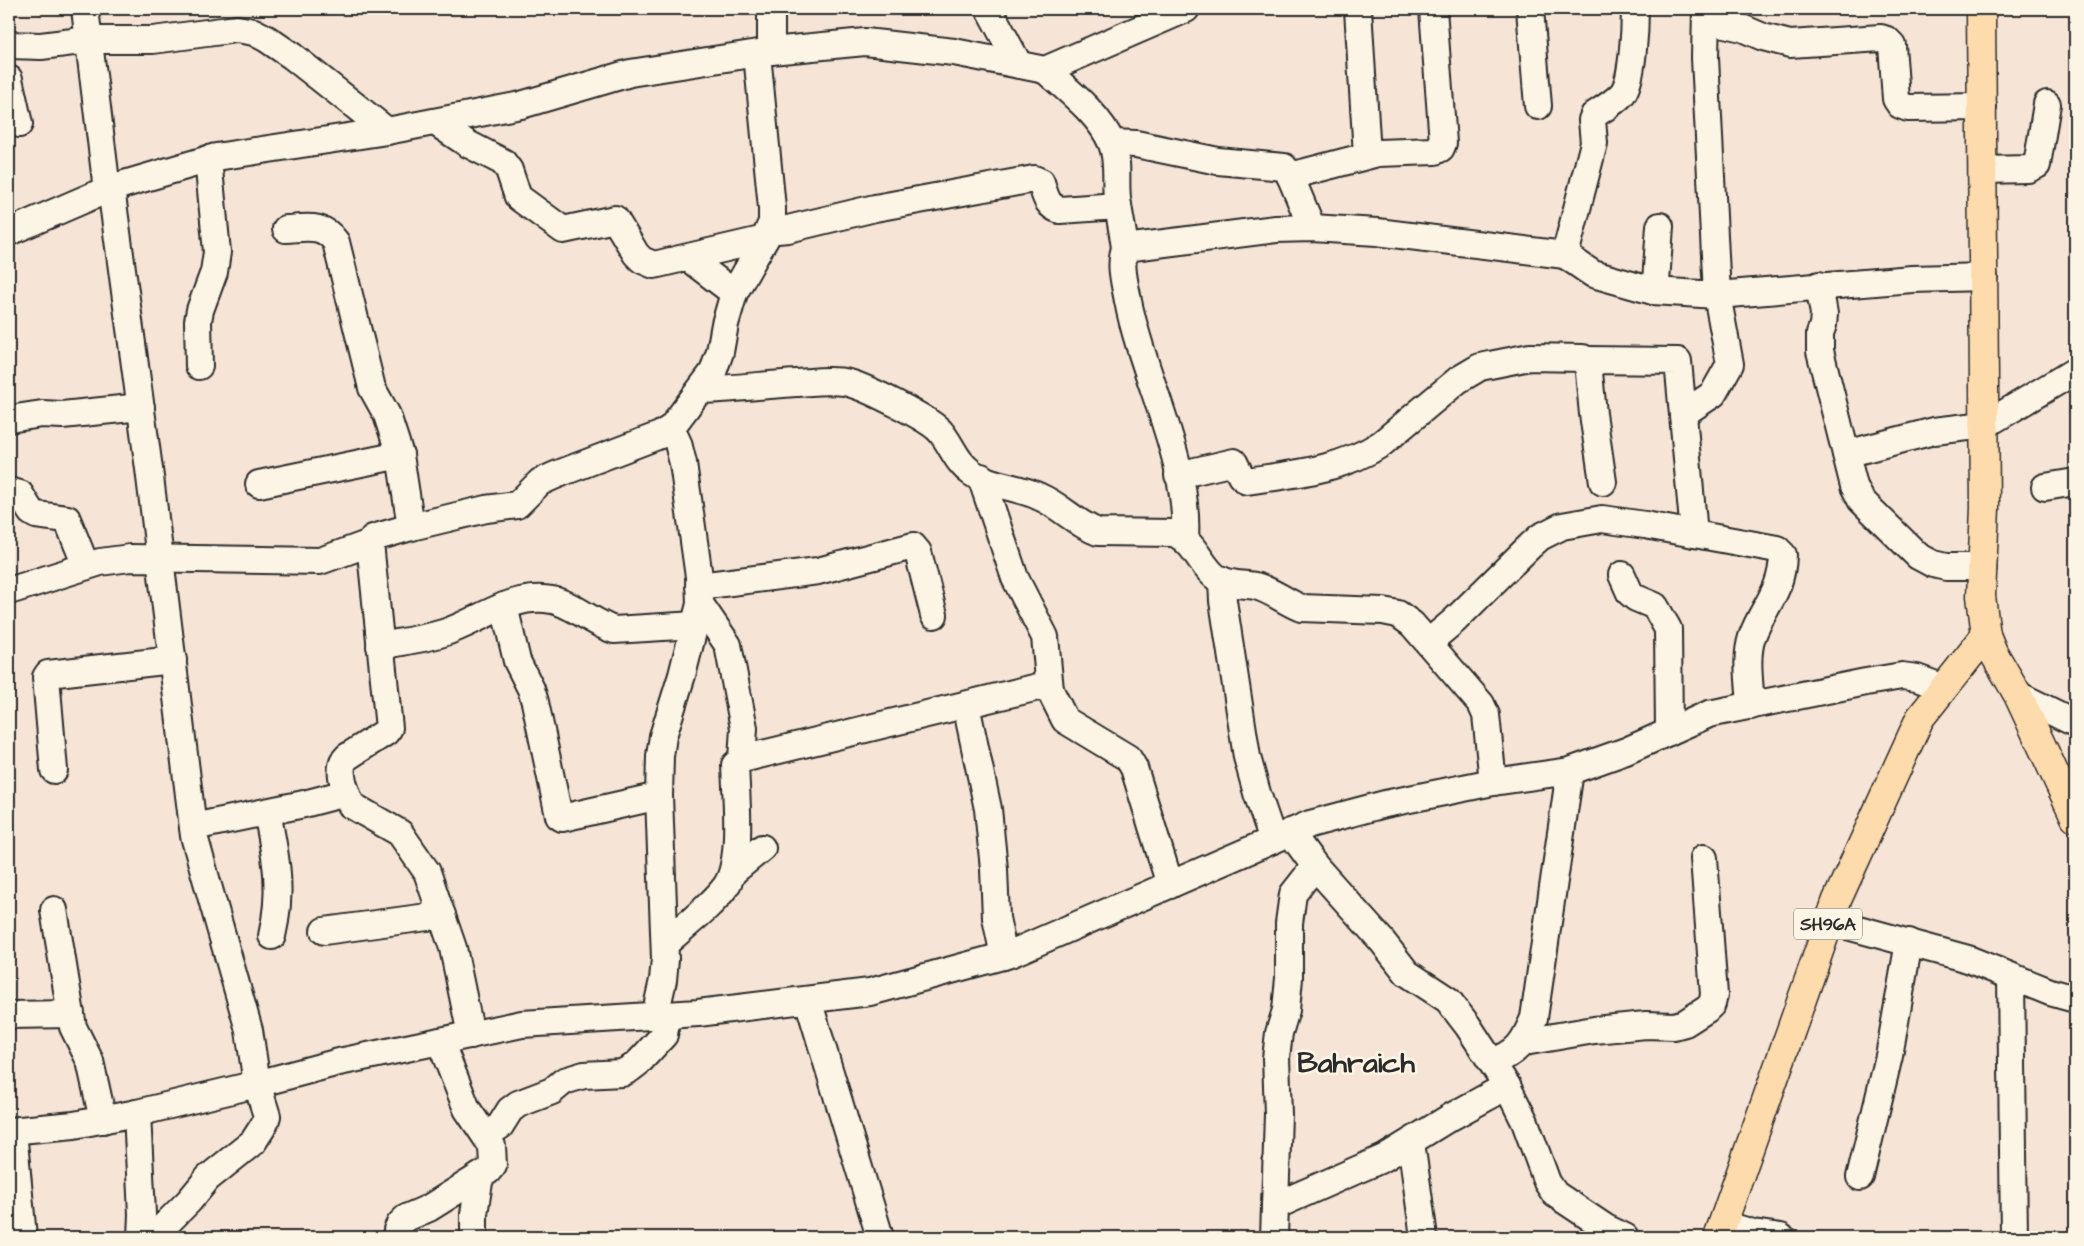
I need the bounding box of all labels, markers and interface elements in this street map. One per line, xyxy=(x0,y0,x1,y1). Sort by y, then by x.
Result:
road number: SH96A xyxy=(1794,909,1862,940)
district label: Bahraich xyxy=(1297,1043,1415,1084)

